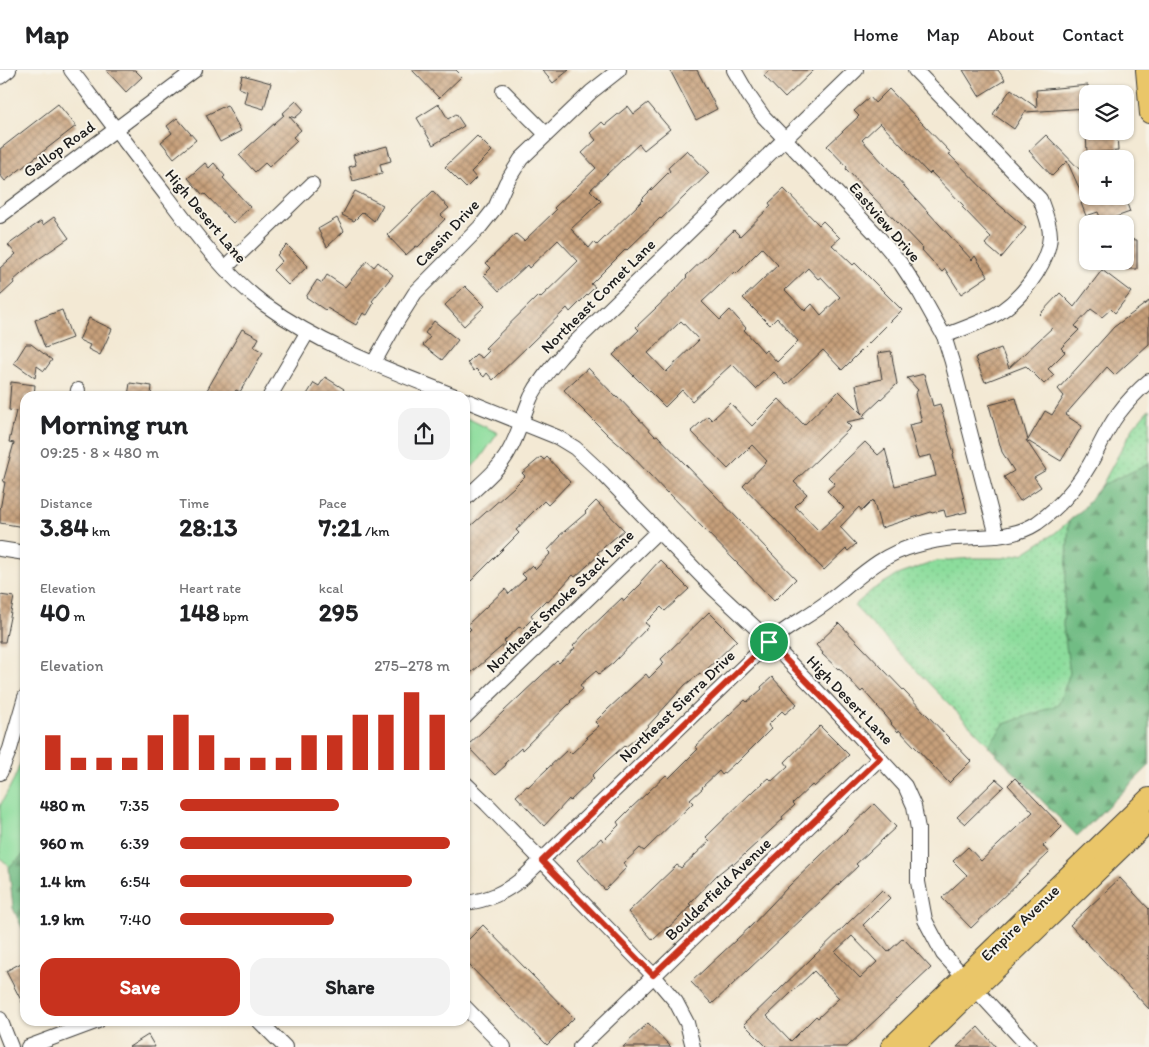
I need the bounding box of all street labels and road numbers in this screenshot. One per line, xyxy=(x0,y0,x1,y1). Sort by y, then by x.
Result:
street label: Gallop Road xyxy=(20,117,99,181)
street label: High Desert Lane xyxy=(161,165,251,267)
street label: Eastview Drive xyxy=(845,178,925,266)
street label: Cassin Drive xyxy=(411,195,483,271)
street label: Northeast Comet Lane xyxy=(537,235,659,357)
street label: Northeast Smoke Stack Lane xyxy=(482,525,638,677)
street label: Northeast Sierra Drive xyxy=(615,646,739,766)
street label: High Desert Lane xyxy=(803,651,897,749)
street label: Boulderfield Avenue xyxy=(661,834,775,944)
street label: Empire Avenue xyxy=(977,881,1063,965)

